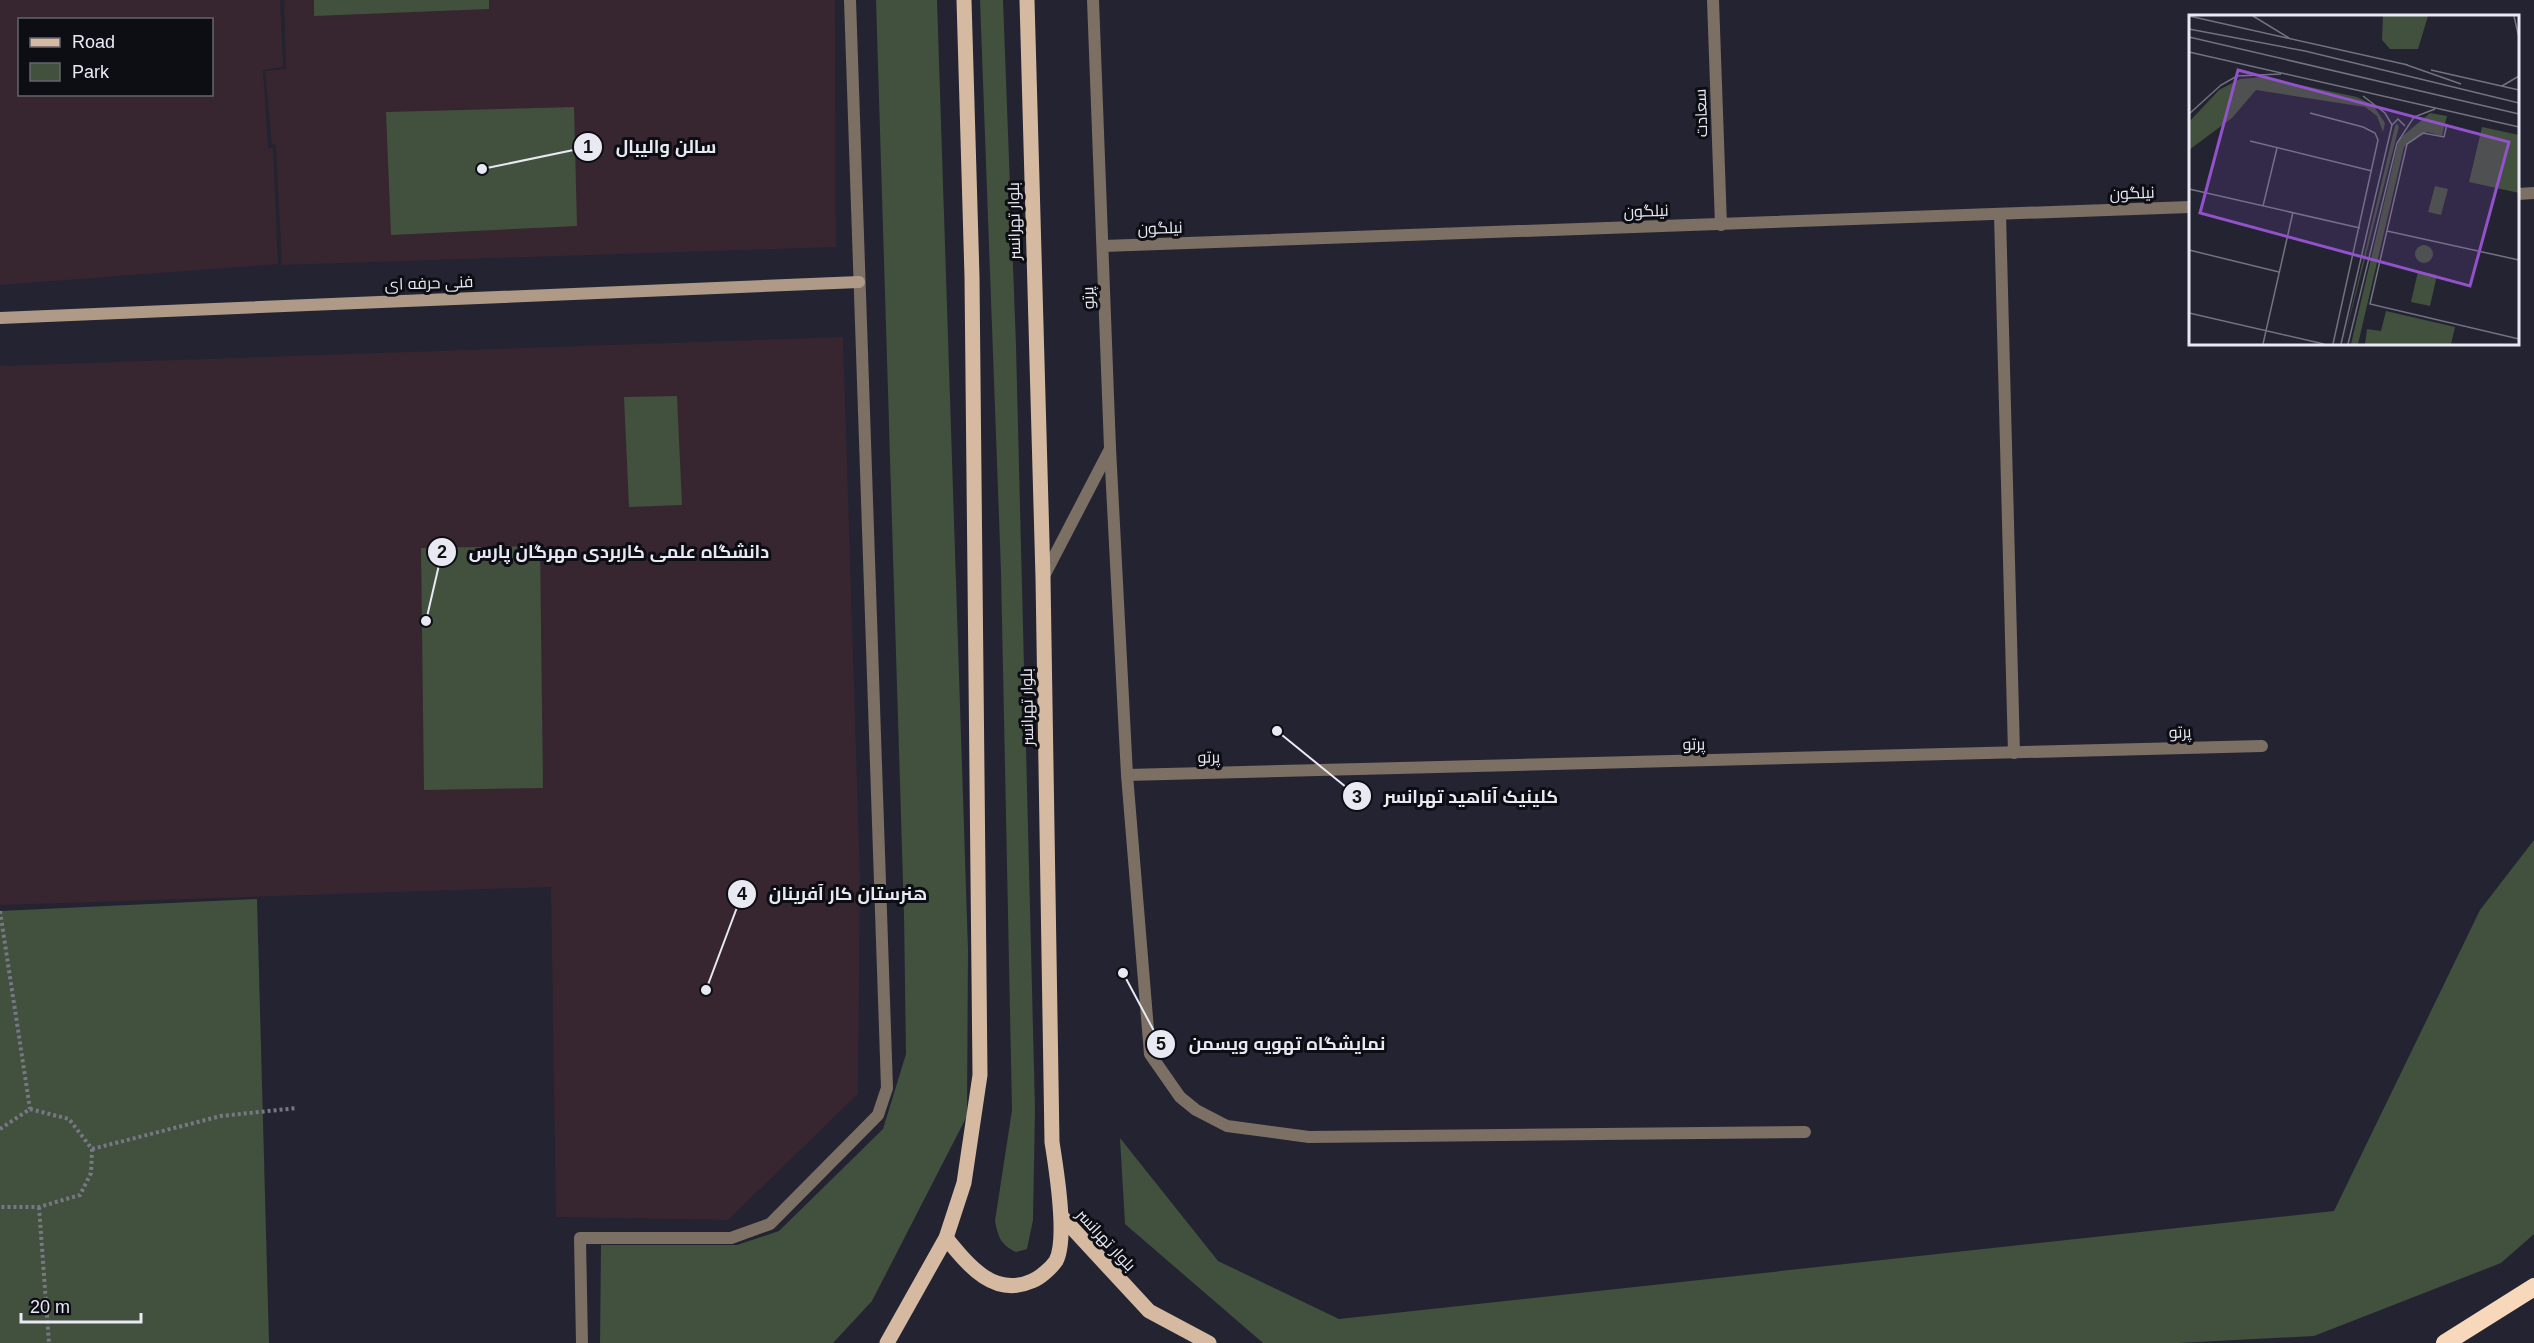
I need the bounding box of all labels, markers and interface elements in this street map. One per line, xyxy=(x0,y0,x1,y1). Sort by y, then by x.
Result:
inset map xyxy=(2189,15,2519,345)
legend xyxy=(18,18,213,96)
text: Road xyxy=(72,32,115,52)
text: Park xyxy=(72,62,110,82)
street label: سعادت xyxy=(1692,88,1710,138)
callout: سالن والیبال xyxy=(573,129,728,165)
text: 1 xyxy=(583,137,593,157)
text: سالن والیبال xyxy=(616,137,716,158)
street label: بلوار تهرانسر xyxy=(1005,182,1025,261)
street label: نیلگون xyxy=(2109,184,2155,204)
street label: نیلگون xyxy=(1623,202,1669,222)
street label: نیلگون xyxy=(1137,219,1183,239)
street label: فنی حرفه ای xyxy=(384,273,474,295)
street label: پرتو xyxy=(1079,286,1100,310)
callout: دانشگاه علمی کاربردی مهرگان پارس xyxy=(427,534,781,570)
text: 2 xyxy=(437,542,447,562)
text: دانشگاه علمی کاربردی مهرگان پارس xyxy=(469,542,769,564)
street label: بلوار تهرانسر xyxy=(1018,668,1038,747)
street label: پرتو xyxy=(2168,723,2192,744)
street label: پرتو xyxy=(1683,735,1706,756)
street label: پرتو xyxy=(1198,748,1221,769)
callout: کلینیک آناهید تهرانسر xyxy=(1342,778,1570,814)
text: 3 xyxy=(1352,787,1362,807)
text: کلینیک آناهید تهرانسر xyxy=(1383,787,1558,808)
callout: هنرستان کار آفرینان xyxy=(727,876,939,912)
text: 4 xyxy=(737,884,747,904)
text: هنرستان کار آفرینان xyxy=(769,884,927,905)
callout: نمایشگاه تهویه ویسمن xyxy=(1146,1026,1397,1062)
text: 5 xyxy=(1156,1034,1166,1054)
text: نمایشگاه تهویه ویسمن xyxy=(1189,1034,1385,1055)
street label: بلوار تهرانسر xyxy=(1071,1205,1139,1276)
scale bar xyxy=(21,1286,141,1324)
text: 20 m xyxy=(30,1297,70,1317)

